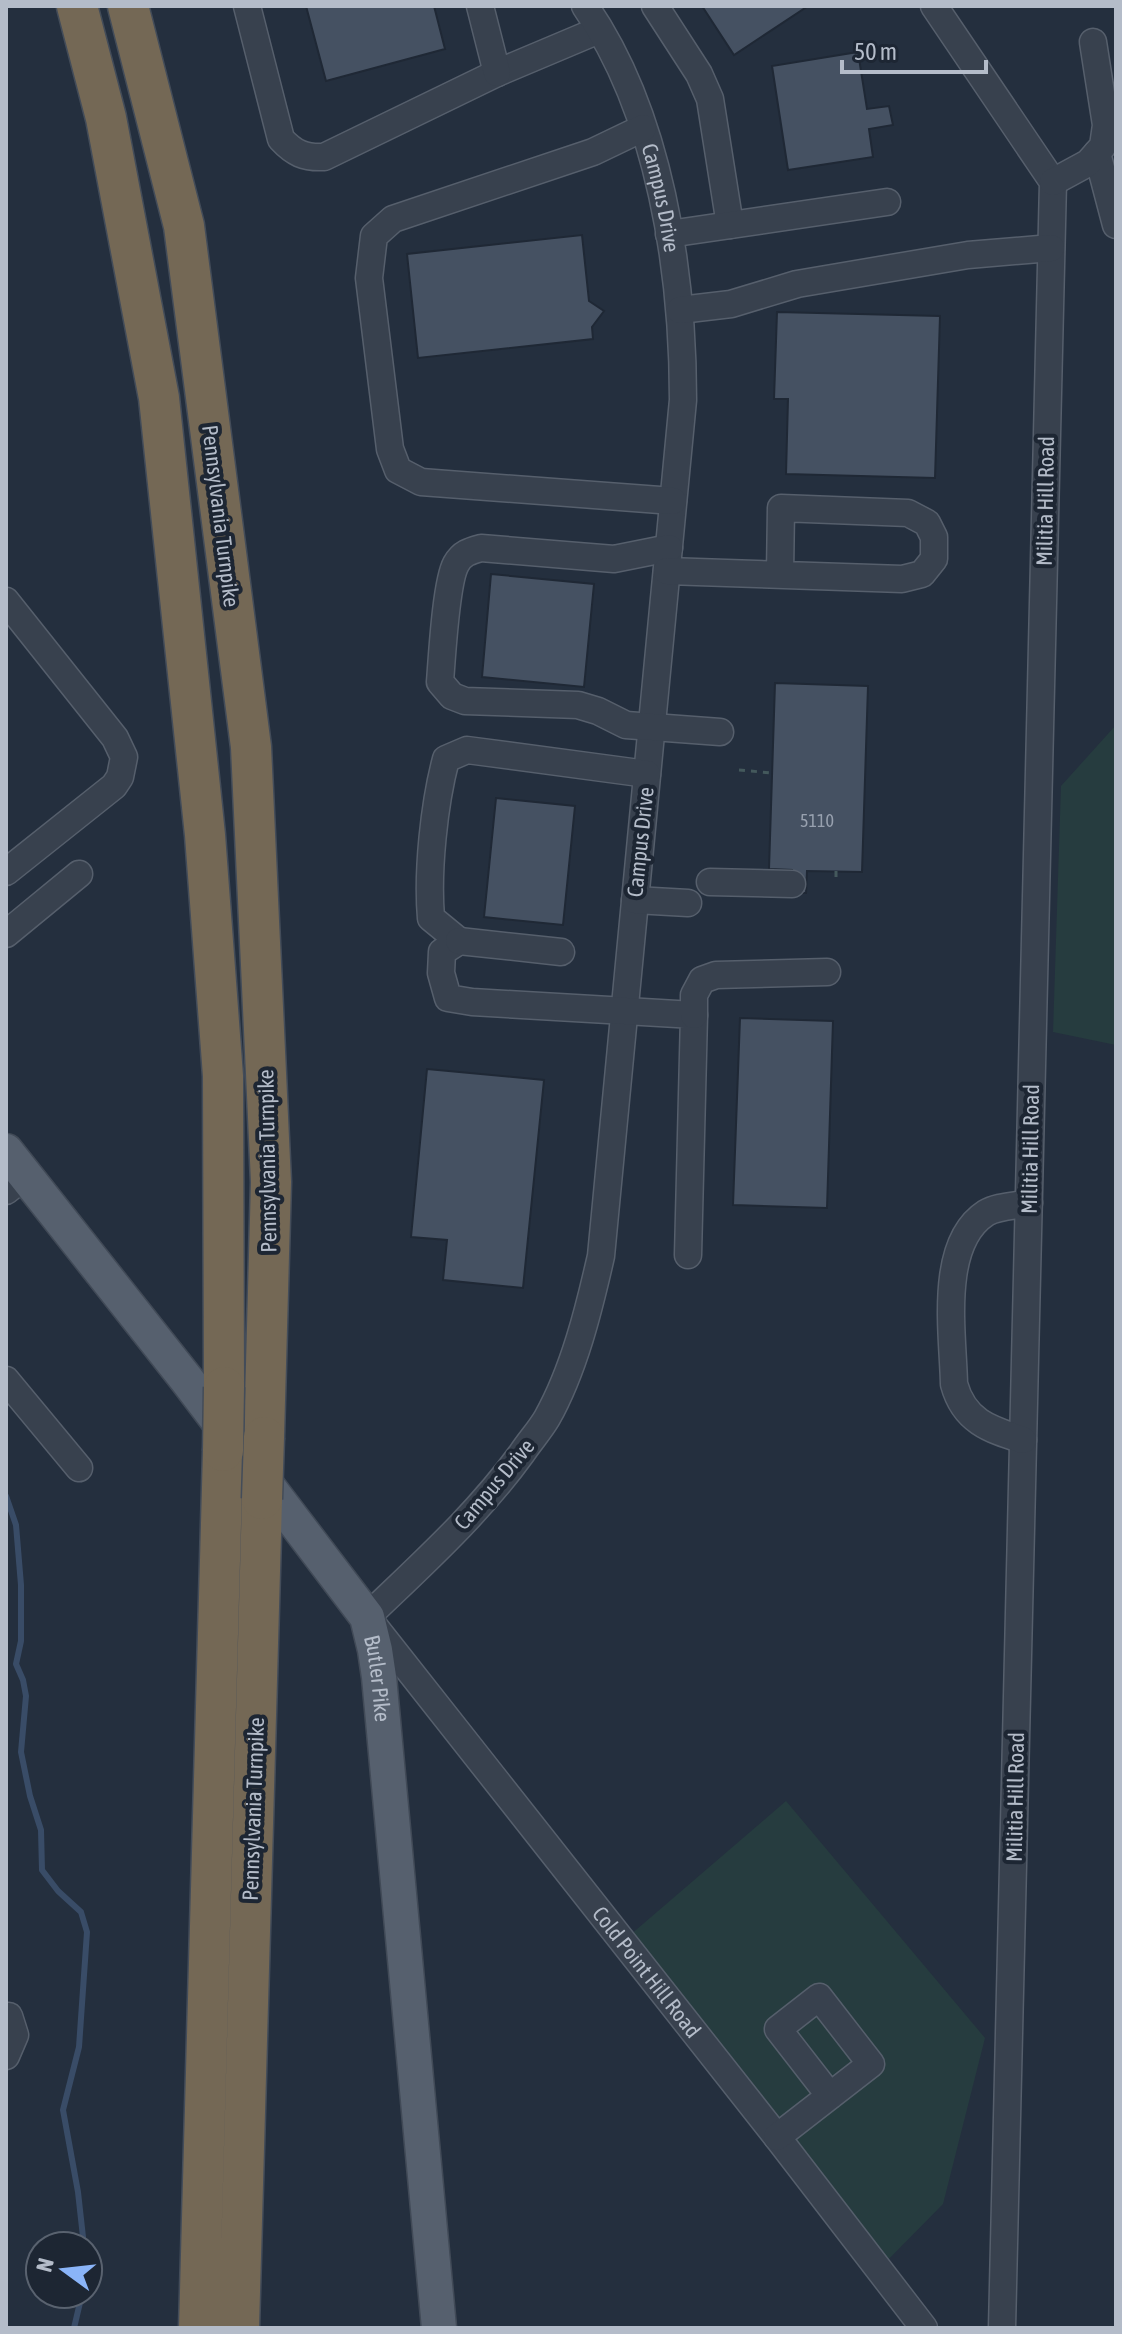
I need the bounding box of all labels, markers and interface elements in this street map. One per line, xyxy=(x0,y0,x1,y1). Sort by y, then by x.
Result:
scale bar xyxy=(842,24,986,74)
text: 50 m xyxy=(854,38,897,65)
street label: Campus Drive xyxy=(636,140,685,254)
street label: Pennsylvania Turnpike xyxy=(197,423,245,609)
street label: Militia Hill Road xyxy=(1031,436,1059,566)
street label: Campus Drive xyxy=(621,786,659,898)
house number: 5110 xyxy=(800,810,834,831)
street label: Pennsylvania Turnpike xyxy=(252,1069,282,1253)
street label: Militia Hill Road xyxy=(1016,1084,1044,1214)
street label: Campus Drive xyxy=(449,1433,539,1535)
street label: Butler Pike xyxy=(359,1632,396,1723)
street label: Pennsylvania Turnpike xyxy=(237,1717,269,1901)
street label: Militia Hill Road xyxy=(1001,1732,1029,1862)
street label: Cold Point Hill Road xyxy=(587,1901,707,2043)
north arrow xyxy=(24,2230,104,2310)
text: N xyxy=(30,2255,59,2274)

